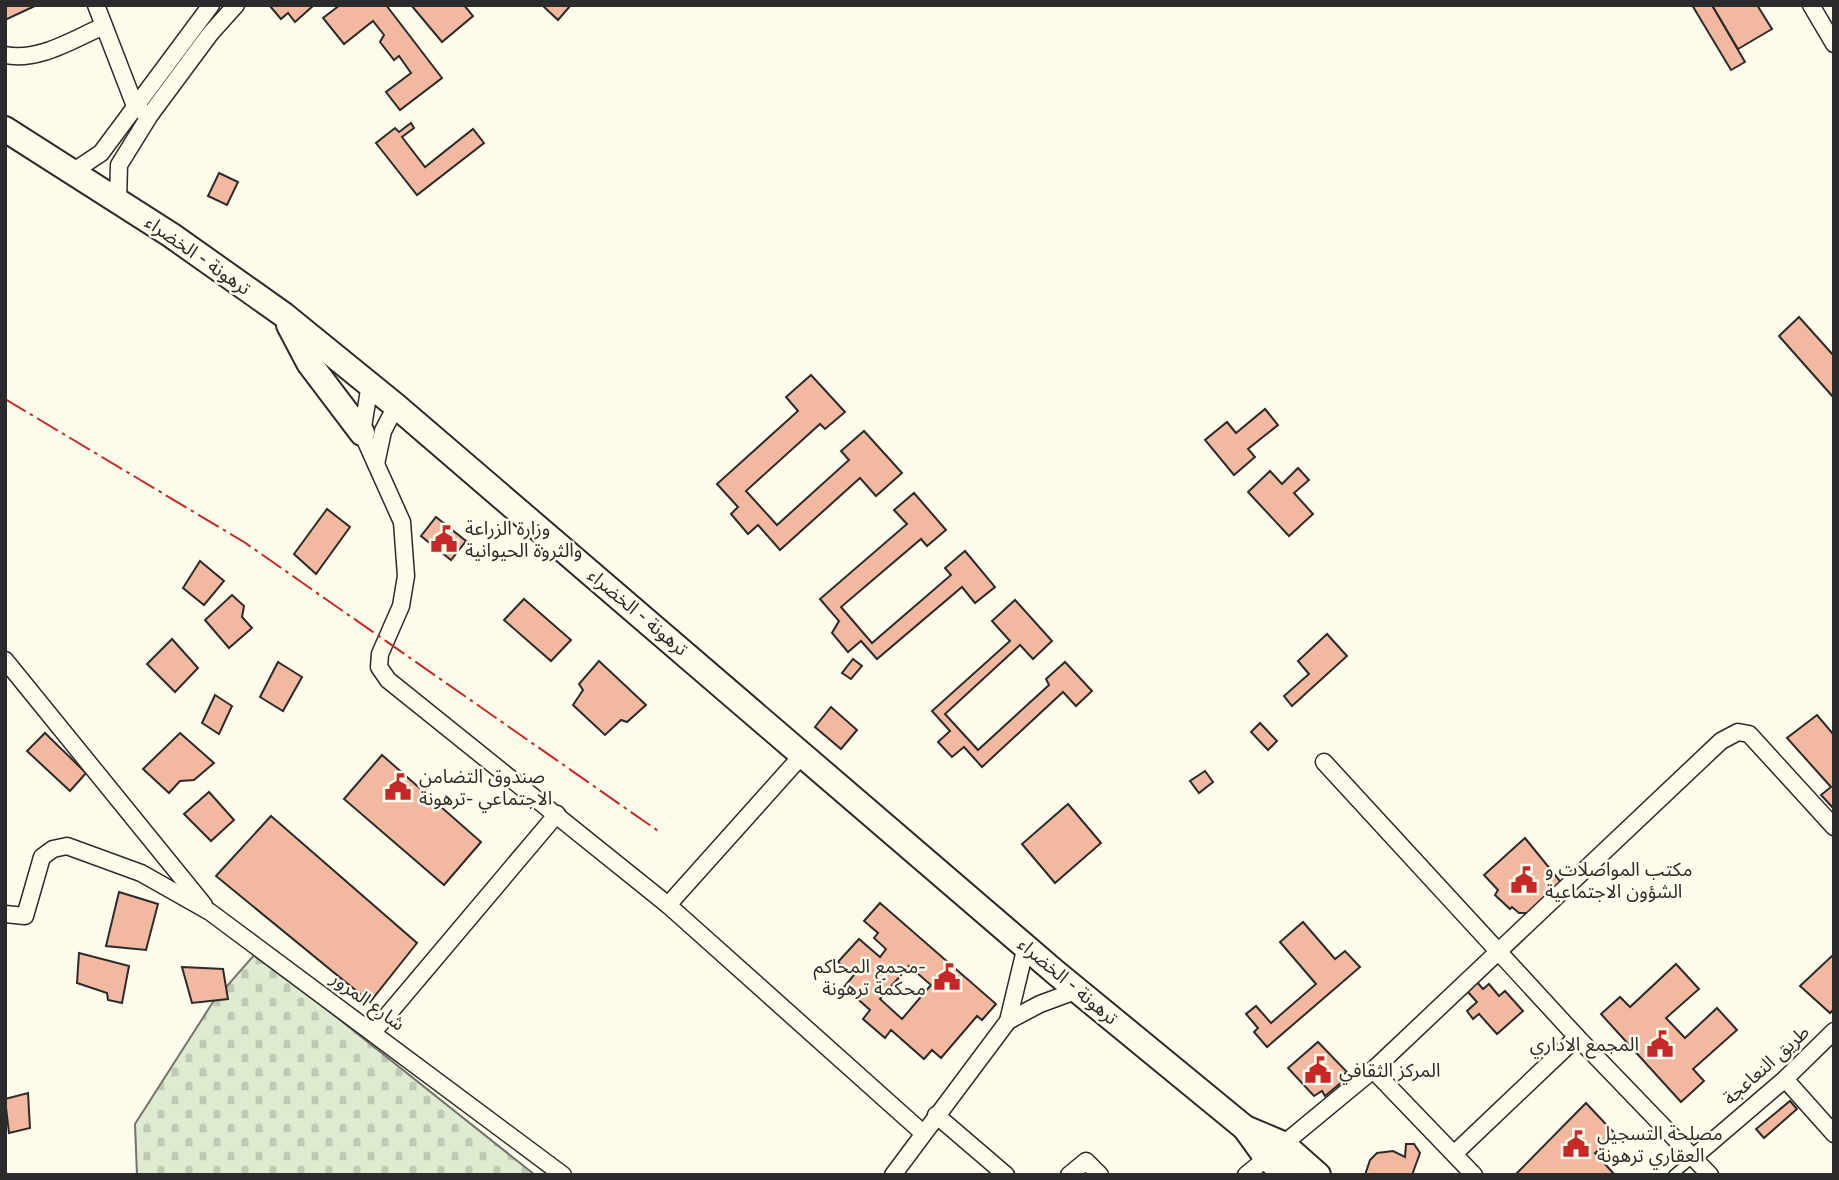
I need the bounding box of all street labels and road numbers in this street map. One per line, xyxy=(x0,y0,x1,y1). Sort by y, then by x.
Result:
street label: ترهونة - الخضراء xyxy=(141,210,255,300)
street label: ترهونة - الخضراء xyxy=(583,564,693,660)
street label: ترهونة - الخضراء xyxy=(1013,933,1123,1029)
street label: شارع المرور xyxy=(325,966,409,1037)
street label: طريق النعاعجة xyxy=(1718,1020,1814,1110)

